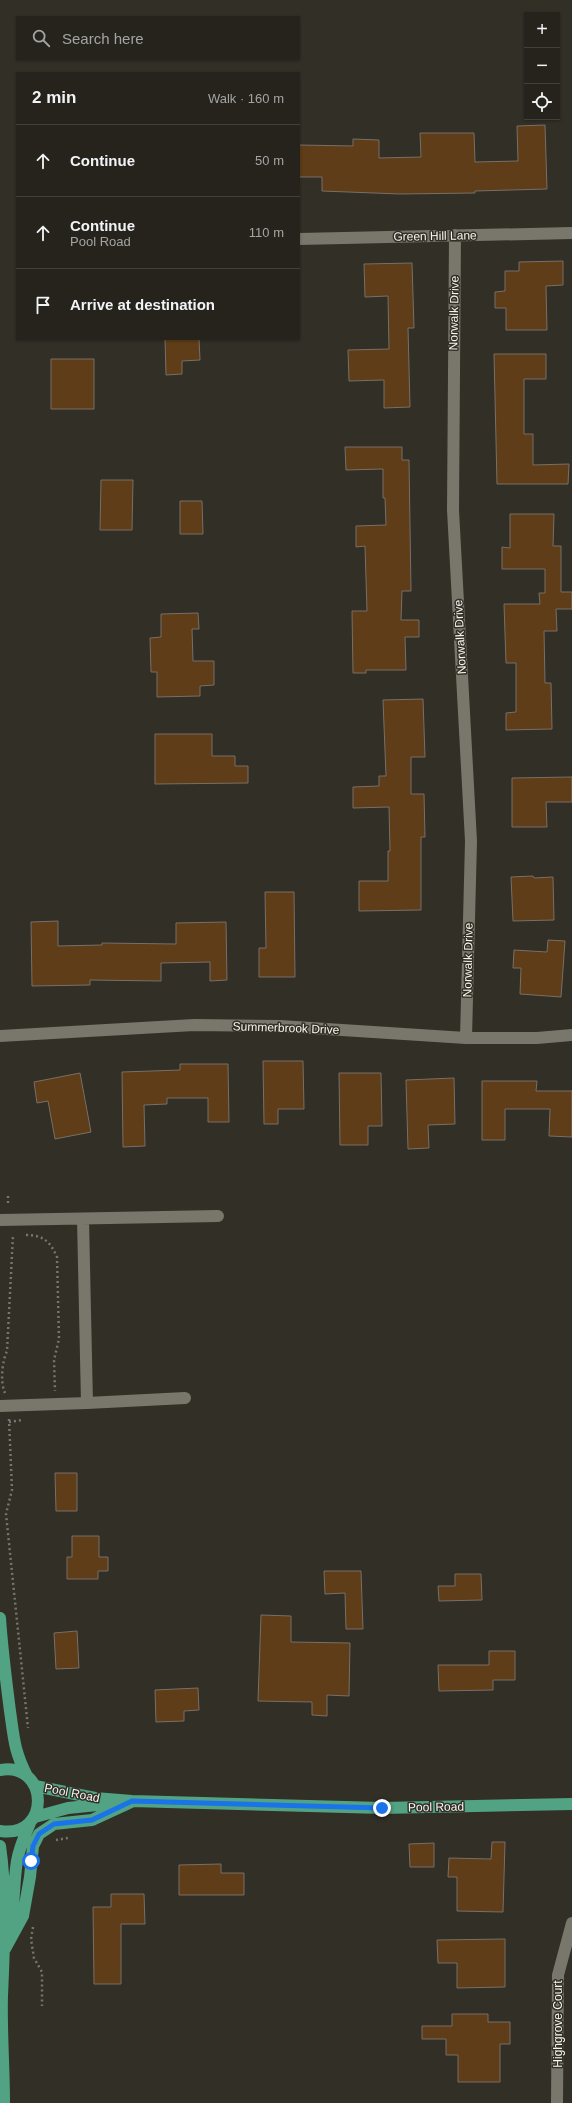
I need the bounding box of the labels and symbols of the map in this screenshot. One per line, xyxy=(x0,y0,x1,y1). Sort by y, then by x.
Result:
street label: Green Hill Lane xyxy=(393,228,477,244)
street label: Norwalk Drive xyxy=(446,275,462,350)
street label: Norwalk Drive xyxy=(451,599,469,675)
street label: Norwalk Drive xyxy=(460,922,476,997)
street label: Summerbrook Drive xyxy=(232,1019,340,1037)
street label: Pool Road xyxy=(43,1781,101,1805)
route end xyxy=(373,1799,391,1817)
street label: Pool Road xyxy=(408,1800,464,1814)
route start xyxy=(22,1852,40,1870)
street label: Highgrove Court xyxy=(551,1980,565,2068)

